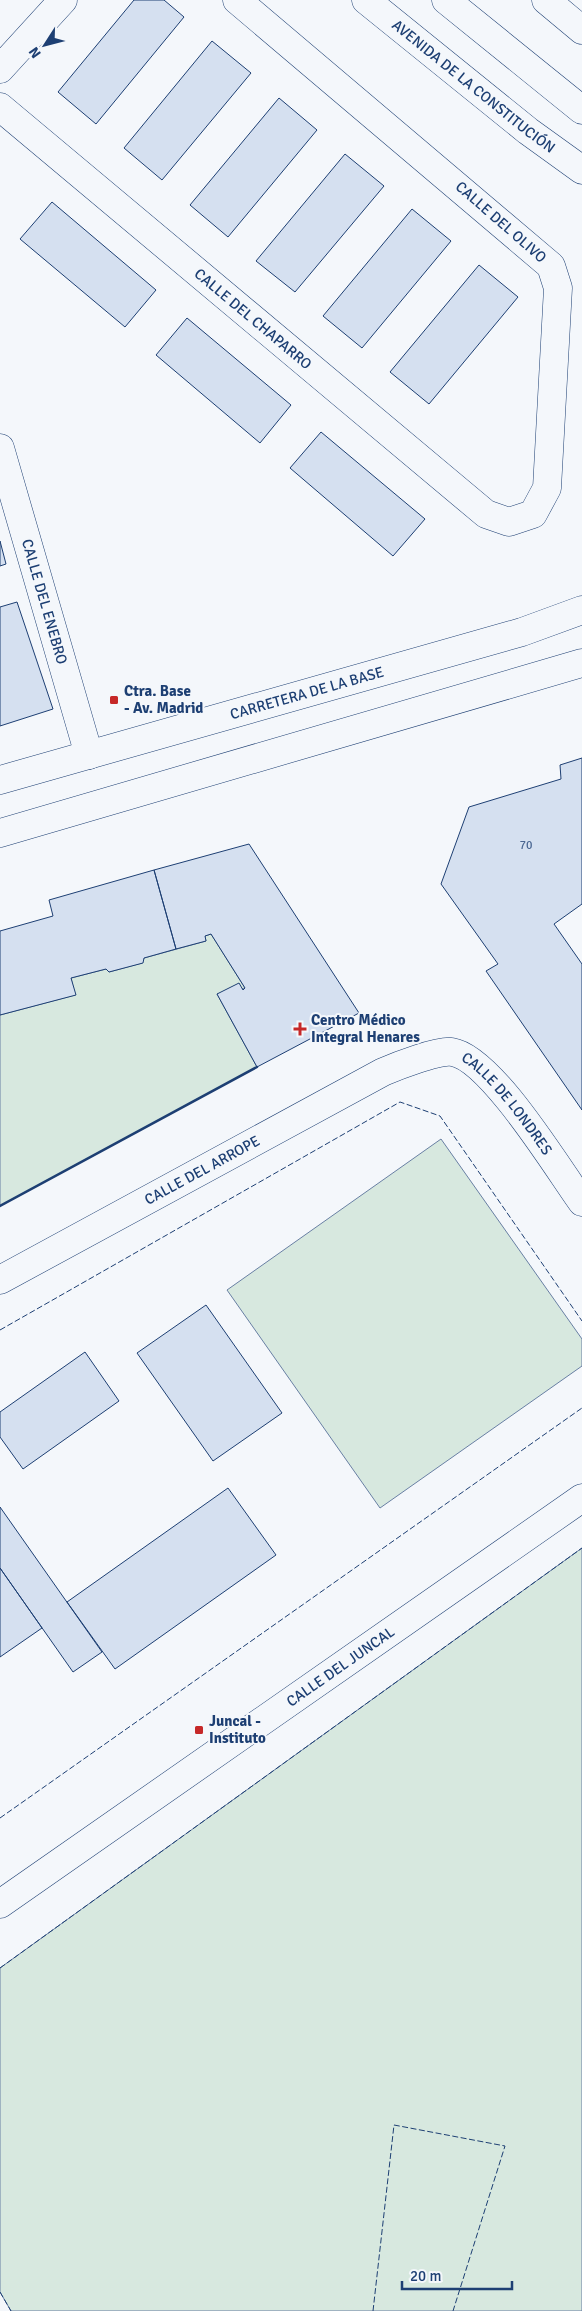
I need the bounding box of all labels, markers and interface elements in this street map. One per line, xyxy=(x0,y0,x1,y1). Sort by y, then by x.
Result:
street label: AVENIDA DE LA CONSTITUCIÓN xyxy=(389,16,559,157)
north arrow xyxy=(20,20,70,70)
text: N xyxy=(25,43,45,61)
street label: CALLE DEL OLIVO xyxy=(452,178,550,267)
street label: CALLE DEL CHAPARRO xyxy=(191,265,315,373)
street label: CALLE DEL ENEBRO xyxy=(18,537,71,667)
street label: CARRETERA DE LA BASE xyxy=(228,663,386,723)
place label: Ctra. Base - Av. Madrid xyxy=(124,682,203,717)
marker: Ctra. Base - Av. Madrid xyxy=(108,694,120,706)
house number: 70 xyxy=(520,838,532,853)
place label: Centro Médico Integral Henares xyxy=(311,1011,420,1046)
marker: Centro Médico Integral Henares xyxy=(293,1022,307,1036)
street label: CALLE DE LONDRES xyxy=(458,1048,556,1158)
street label: CALLE DEL ARROPE xyxy=(141,1132,263,1209)
street label: CALLE DEL JUNCAL xyxy=(283,1623,398,1710)
place label: Juncal - Instituto xyxy=(209,1712,266,1747)
marker: Juncal - Instituto xyxy=(193,1724,205,1736)
scale bar xyxy=(402,2258,512,2290)
text: 20 m xyxy=(410,2267,441,2285)

